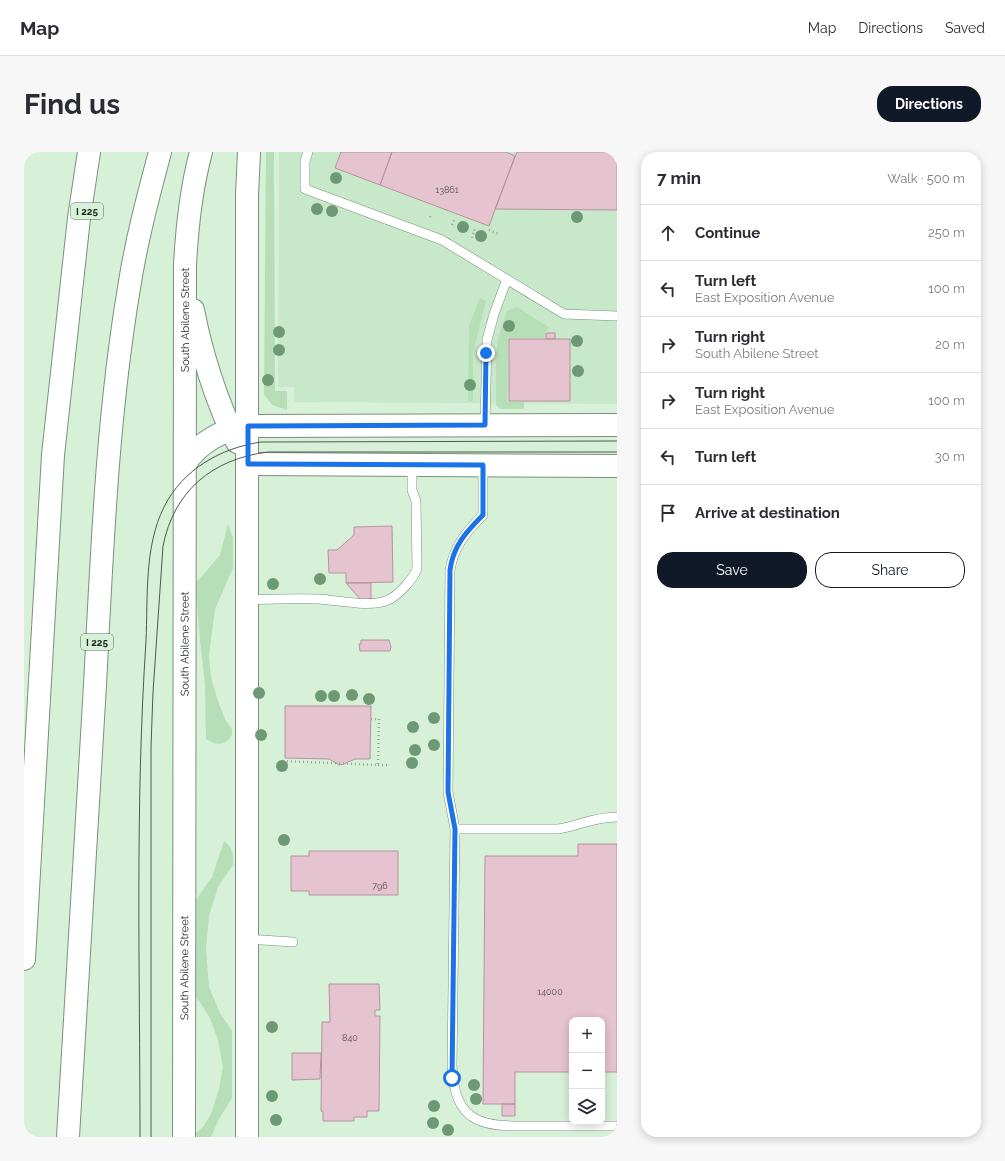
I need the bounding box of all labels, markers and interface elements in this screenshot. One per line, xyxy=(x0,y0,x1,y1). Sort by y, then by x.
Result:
text: Map xyxy=(20,17,59,39)
text: Map xyxy=(808,20,836,36)
text: Directions xyxy=(858,20,923,36)
text: Saved xyxy=(945,20,985,36)
button: Directions xyxy=(877,86,981,122)
text: Find us xyxy=(24,88,120,121)
text: 7 min xyxy=(657,168,701,188)
text: Walk · 500 m xyxy=(887,171,965,186)
house number: 13861 xyxy=(435,185,459,195)
road number: I 225 xyxy=(71,203,103,219)
icon: ahead xyxy=(657,222,679,244)
text: Continue xyxy=(695,224,760,242)
text: 250 m xyxy=(928,225,965,240)
street label: South Abilene Street xyxy=(178,267,191,372)
text: Turn left xyxy=(695,272,756,290)
icon: left xyxy=(657,278,679,300)
text: 100 m xyxy=(928,281,965,296)
text: East Exposition Avenue xyxy=(695,290,834,305)
text: Turn right xyxy=(695,328,765,346)
icon: right xyxy=(657,334,679,356)
text: 20 m xyxy=(935,337,965,352)
route end xyxy=(477,344,495,362)
text: South Abilene Street xyxy=(695,346,819,361)
text: Turn right xyxy=(695,384,765,402)
icon: right xyxy=(657,390,679,412)
text: 100 m xyxy=(928,393,965,408)
text: East Exposition Avenue xyxy=(695,402,834,417)
icon: left xyxy=(657,446,679,468)
text: Turn left xyxy=(695,448,756,466)
text: 30 m xyxy=(935,449,965,464)
icon: arrive xyxy=(657,502,679,524)
text: Arrive at destination xyxy=(695,504,840,522)
button: Save xyxy=(657,552,807,588)
button: Share xyxy=(815,552,965,588)
street label: South Abilene Street xyxy=(178,591,191,696)
road number: I 225 xyxy=(81,634,113,650)
house number: 796 xyxy=(372,881,388,891)
street label: South Abilene Street xyxy=(178,915,191,1020)
house number: 14000 xyxy=(537,987,563,997)
map controls xyxy=(569,1017,605,1125)
button: + xyxy=(569,1017,605,1053)
house number: 840 xyxy=(342,1033,358,1043)
button: − xyxy=(569,1053,605,1089)
route start xyxy=(443,1069,461,1087)
button: layers xyxy=(569,1089,605,1125)

